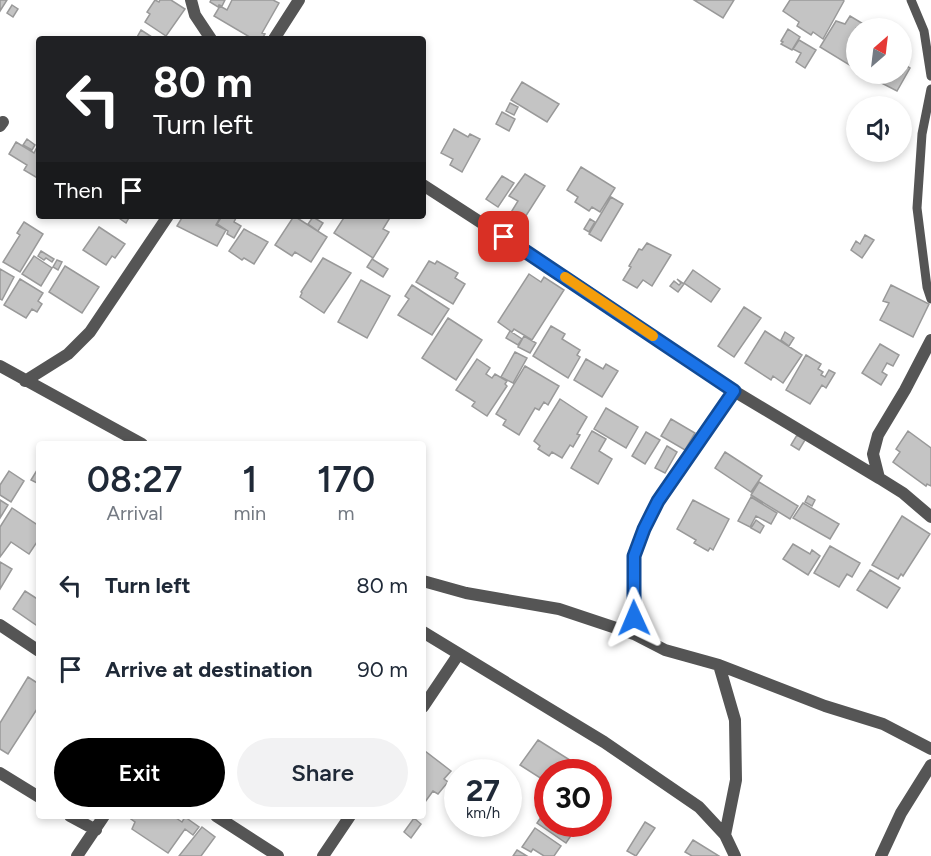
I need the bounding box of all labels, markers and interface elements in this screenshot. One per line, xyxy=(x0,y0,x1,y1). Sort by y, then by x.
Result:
north arrow xyxy=(846,18,912,84)
map controls xyxy=(846,18,912,162)
text: 80 m xyxy=(153,57,253,108)
icon: left xyxy=(54,60,132,138)
button: sound xyxy=(846,96,912,162)
text: Turn left xyxy=(153,108,253,141)
icon: arrive xyxy=(115,174,148,207)
text: Then xyxy=(54,177,103,204)
pin xyxy=(478,211,529,262)
icon: arrive xyxy=(487,220,520,253)
text: 08:27 xyxy=(87,458,183,501)
text: 1 xyxy=(242,458,257,501)
text: 170 xyxy=(317,458,375,501)
text: Arrival xyxy=(106,501,163,525)
text: min xyxy=(233,501,266,525)
text: m xyxy=(338,501,355,525)
icon: left xyxy=(54,569,87,602)
text: Turn left xyxy=(105,572,191,599)
text: 80 m xyxy=(356,572,408,599)
position arrow xyxy=(602,586,666,650)
icon: arrive xyxy=(54,653,87,686)
text: Arrive at destination xyxy=(105,656,313,683)
text: 90 m xyxy=(357,656,408,683)
button: Exit xyxy=(54,738,225,807)
button: Share xyxy=(237,738,408,807)
speed limit sign: 30 xyxy=(534,759,612,837)
text: 27 xyxy=(466,772,500,809)
text: km/h xyxy=(466,804,500,822)

